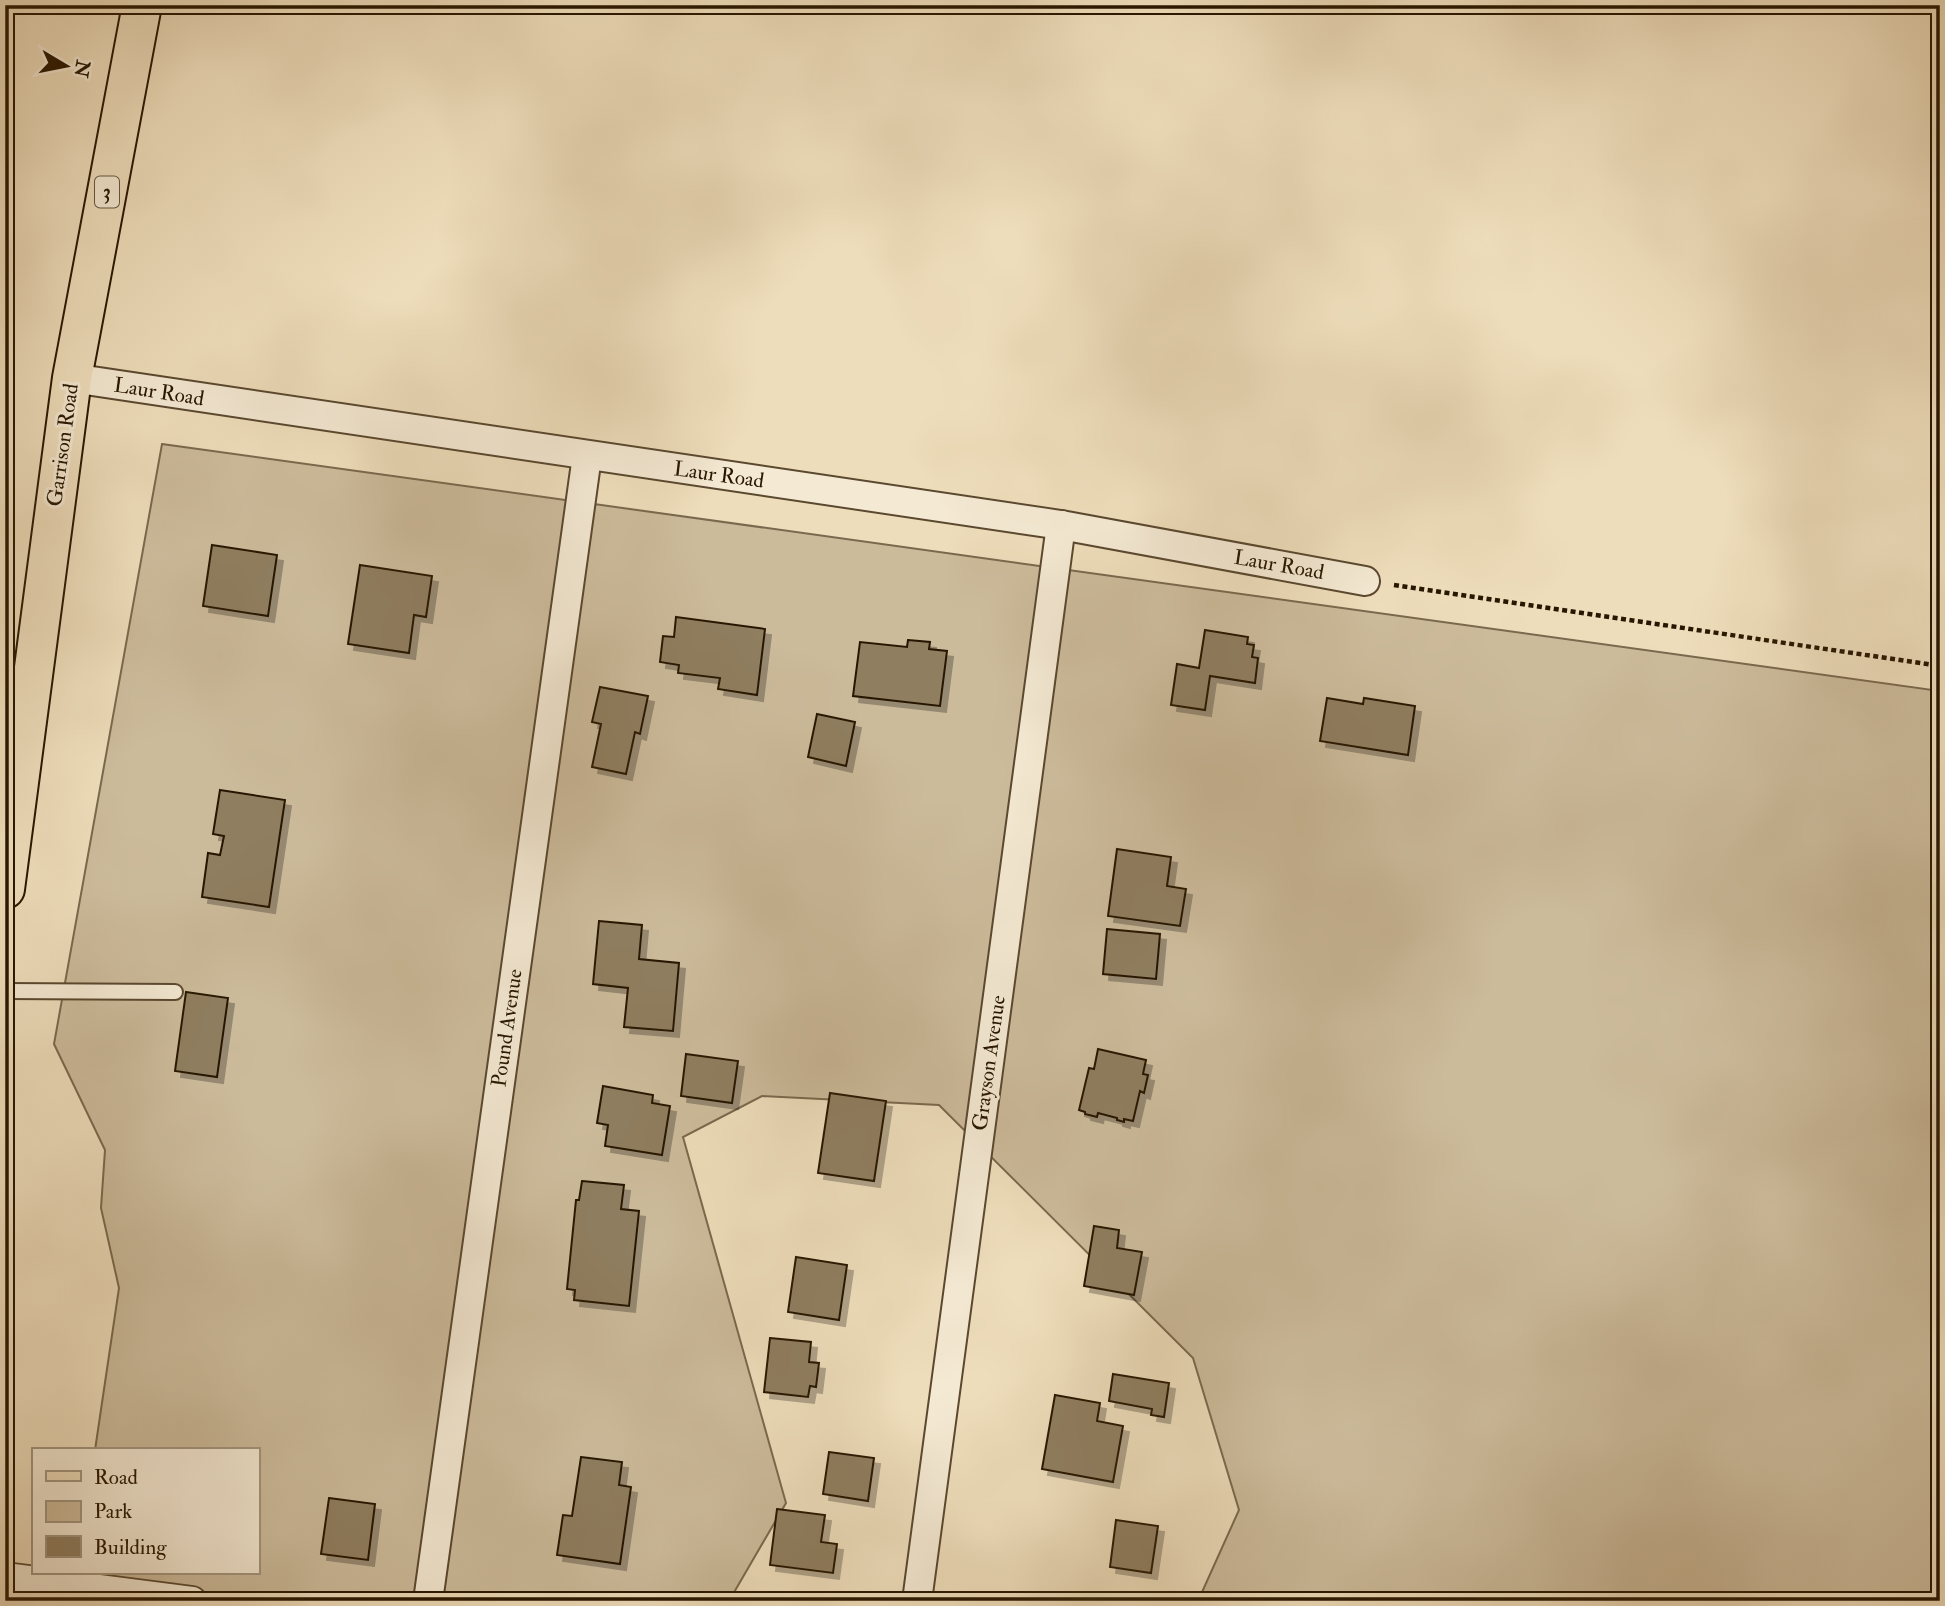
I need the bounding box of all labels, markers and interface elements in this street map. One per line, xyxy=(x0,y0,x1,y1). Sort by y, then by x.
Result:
north arrow xyxy=(32,32,102,102)
text: N xyxy=(68,57,95,80)
road number: 3 xyxy=(95,176,119,208)
street label: Laur Road xyxy=(112,372,207,413)
street label: Garrison Road xyxy=(41,381,85,508)
street label: Laur Road xyxy=(672,455,767,495)
street label: Laur Road xyxy=(1232,544,1327,586)
street label: Pound Avenue xyxy=(485,967,529,1089)
street label: Grayson Avenue xyxy=(966,993,1012,1132)
legend xyxy=(32,1448,259,1574)
text: Road xyxy=(94,1464,139,1491)
text: Park xyxy=(94,1498,132,1525)
text: Building xyxy=(94,1534,167,1561)

